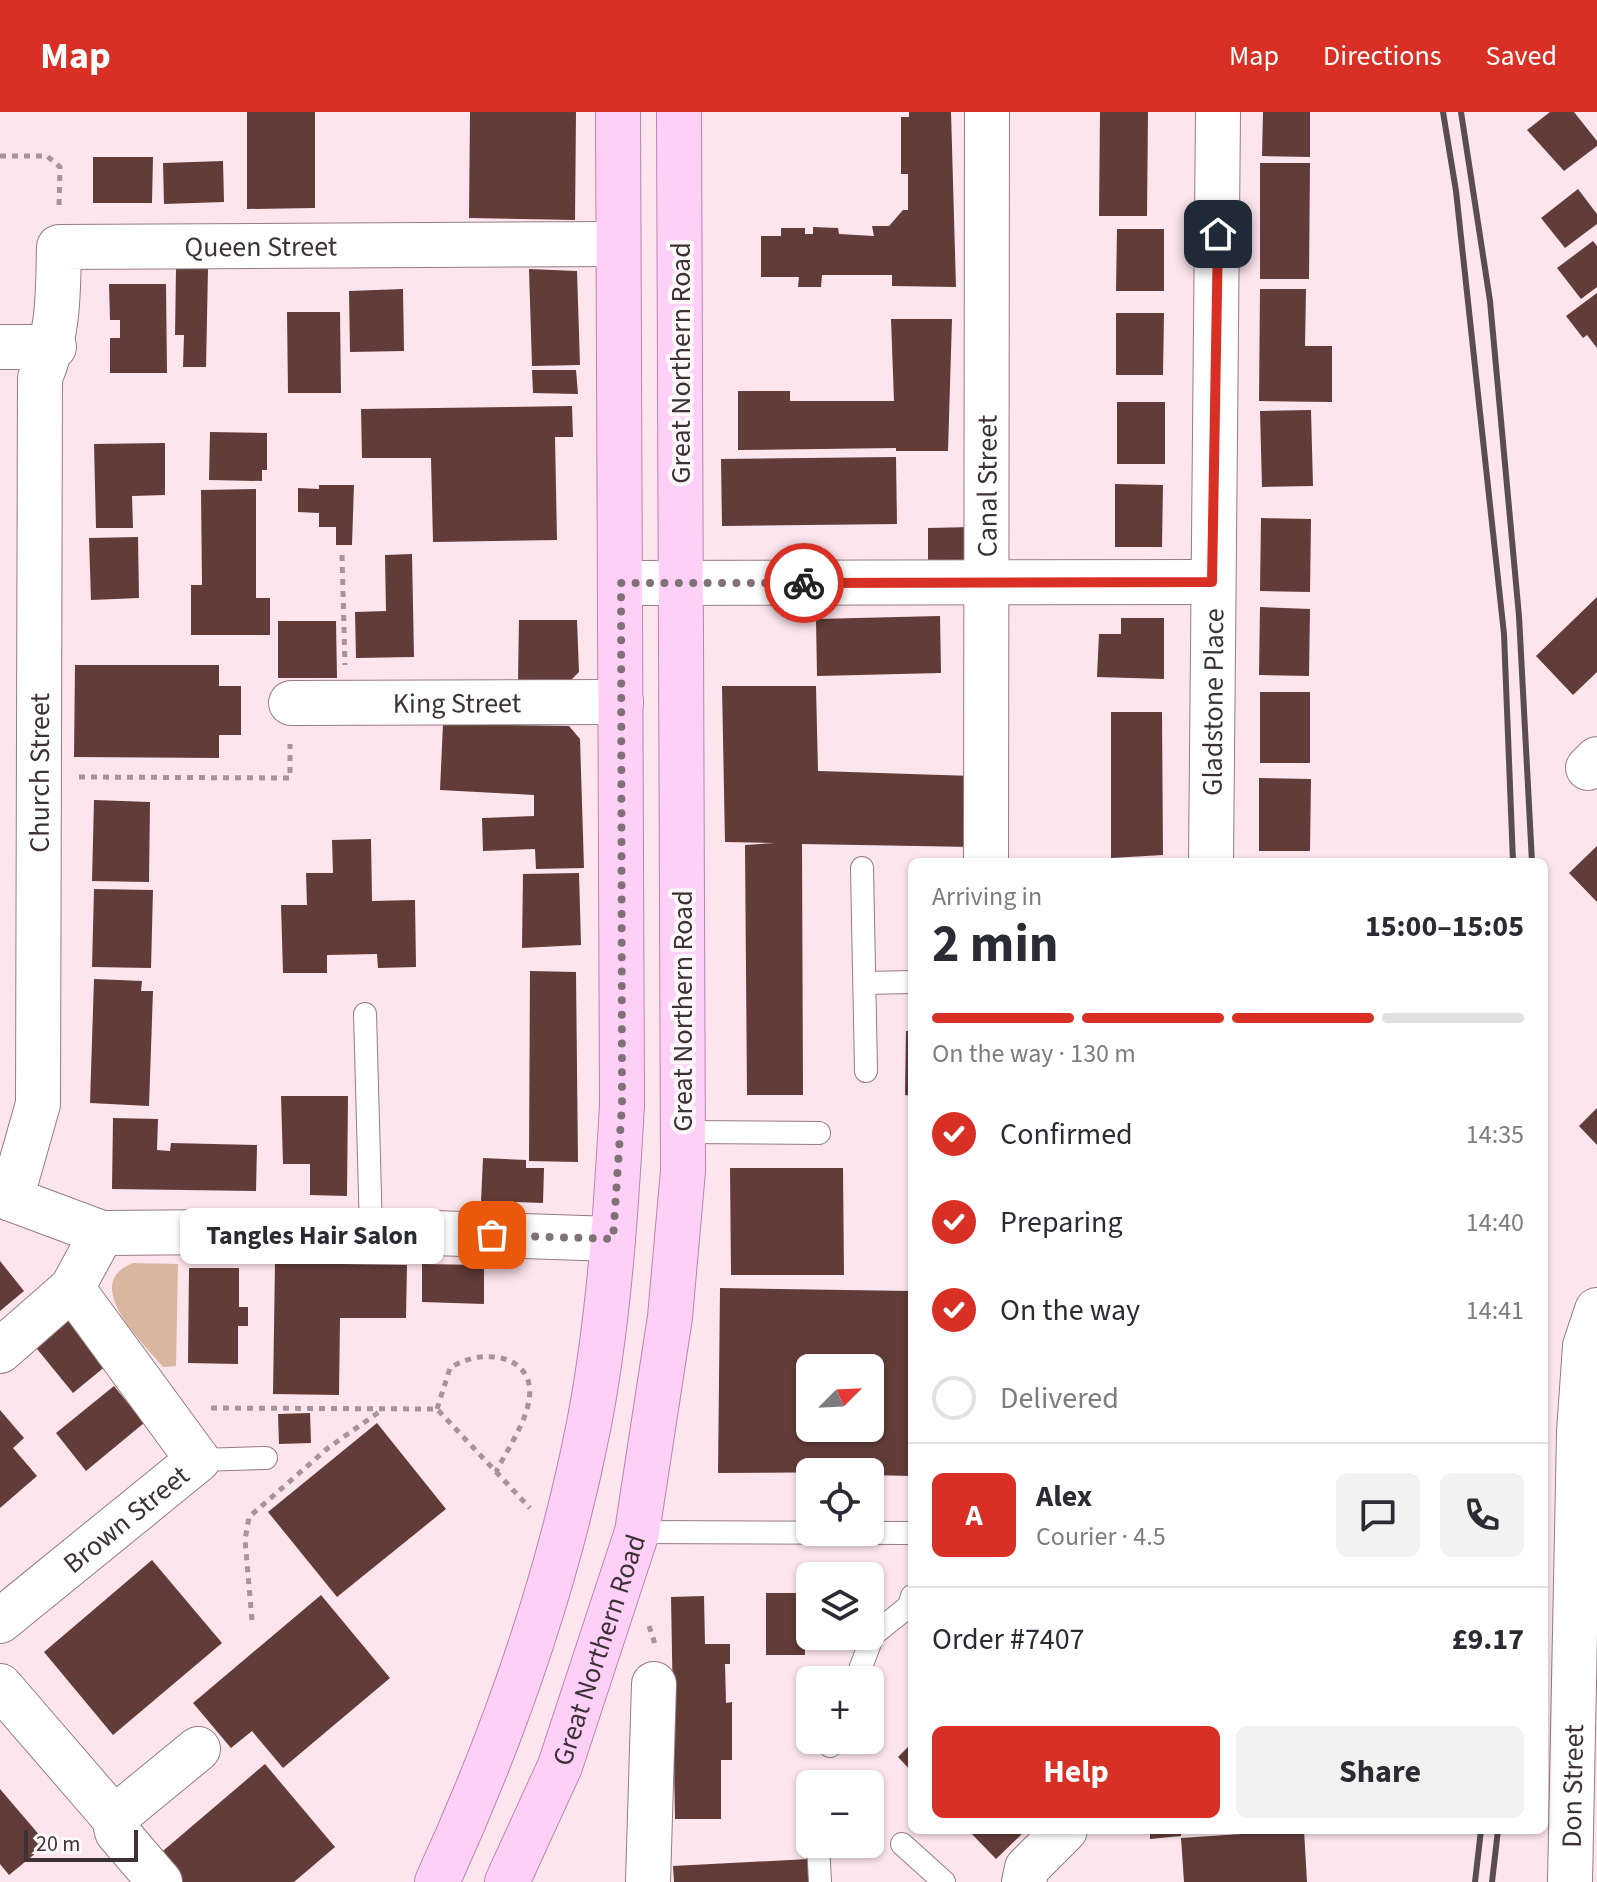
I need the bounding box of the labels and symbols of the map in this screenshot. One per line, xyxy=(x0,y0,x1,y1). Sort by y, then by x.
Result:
pin xyxy=(1184,200,1252,268)
street label: Queen Street xyxy=(184,227,338,267)
street label: Great Northern Road xyxy=(661,242,701,484)
street label: Canal Street xyxy=(967,414,1008,557)
courier xyxy=(764,543,844,623)
street label: Gladstone Place xyxy=(1193,608,1234,796)
street label: King Street xyxy=(393,683,522,724)
street label: Church Street xyxy=(20,692,60,853)
street label: Great Northern Road xyxy=(663,890,703,1132)
pin xyxy=(458,1201,526,1269)
callout: Tangles Hair Salon xyxy=(180,1207,444,1263)
north arrow xyxy=(796,1354,884,1442)
street label: Brown Street xyxy=(55,1456,198,1583)
street label: Great Northern Road xyxy=(542,1529,656,1771)
street label: Don Street xyxy=(1552,1723,1594,1848)
scale bar xyxy=(24,1826,138,1862)

